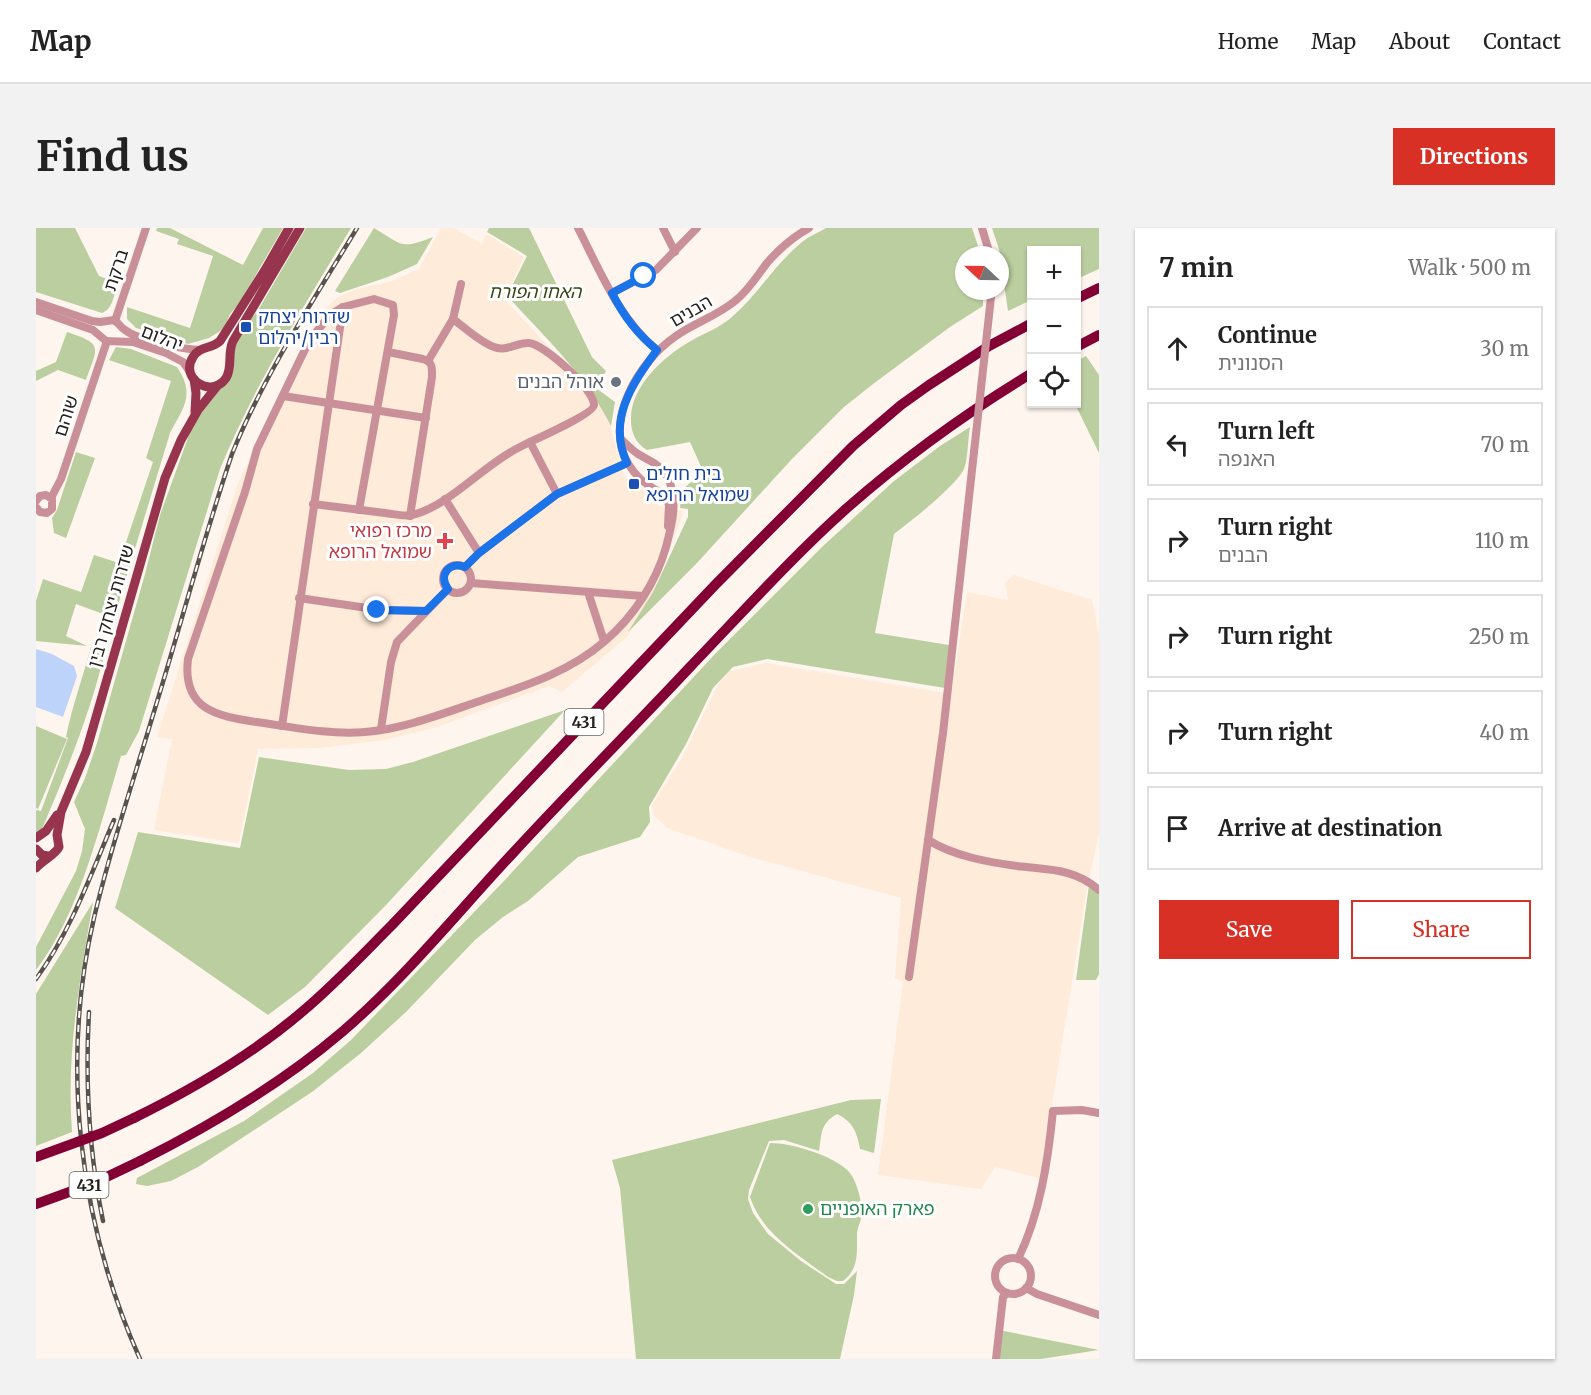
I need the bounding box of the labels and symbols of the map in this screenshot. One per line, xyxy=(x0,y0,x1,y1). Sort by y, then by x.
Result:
street label: ברקת xyxy=(98,246,133,294)
north arrow xyxy=(955,246,1009,300)
route start xyxy=(630,262,656,288)
park label: האחו הפורח xyxy=(489,280,583,303)
street label: הבנים xyxy=(665,289,716,332)
place label: שדרות יצחק רבין/יהלום xyxy=(258,305,350,349)
street label: יהלום xyxy=(138,319,186,356)
marker: שדרות יצחק רבין/יהלום xyxy=(239,320,253,334)
place label: אוהל הבנים xyxy=(517,370,604,393)
marker: אוהל הבנים xyxy=(609,375,623,389)
street label: שוהם xyxy=(48,392,83,439)
place label: בית חולים שמואל הרופא xyxy=(646,462,749,506)
marker: בית חולים שמואל הרופא xyxy=(627,477,641,491)
place label: מרכז רפואי שמואל הרופא xyxy=(329,519,432,563)
marker: מרכז רפואי שמואל הרופא xyxy=(436,532,454,550)
street label: שדרות יצחק רבין xyxy=(82,542,139,670)
route end xyxy=(363,596,389,622)
road number: 431 xyxy=(564,709,604,735)
road number: 431 xyxy=(70,1172,108,1198)
place label: פארק האופניים xyxy=(820,1197,935,1220)
marker: פארק האופניים xyxy=(801,1202,815,1216)

